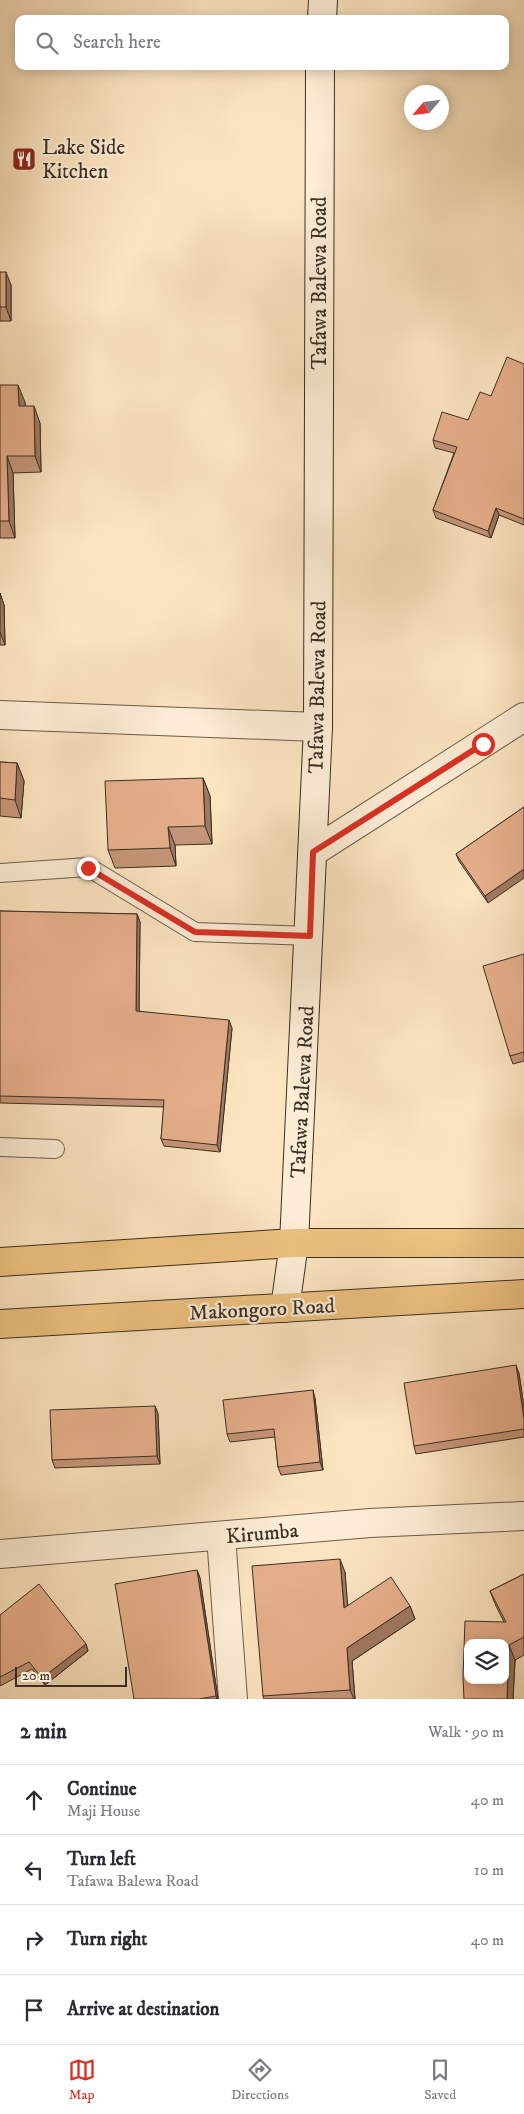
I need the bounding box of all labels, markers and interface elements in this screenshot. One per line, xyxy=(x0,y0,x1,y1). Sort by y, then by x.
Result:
search box xyxy=(15,15,509,70)
icon: search xyxy=(33,29,61,57)
text: Search here xyxy=(73,31,161,54)
north arrow xyxy=(404,85,449,130)
place label: Lake Side Kitchen xyxy=(42,135,125,185)
restaurant icon: Lake Side Kitchen xyxy=(11,146,37,172)
street label: Tafawa Balewa Road xyxy=(307,196,333,369)
street label: Tafawa Balewa Road xyxy=(303,600,333,774)
route start xyxy=(472,733,495,756)
route end xyxy=(77,857,100,880)
street label: Tafawa Balewa Road xyxy=(285,1005,321,1179)
street label: Makongoro Road xyxy=(189,1293,336,1327)
street label: Kirumba xyxy=(225,1518,299,1550)
map controls xyxy=(464,1639,509,1684)
button: layers xyxy=(464,1639,509,1684)
scale bar xyxy=(15,1664,128,1687)
text: 20 m xyxy=(22,1667,50,1685)
text: 2 min xyxy=(20,1719,67,1745)
text: Walk · 90 m xyxy=(428,1722,504,1742)
text: Continue xyxy=(67,1778,137,1801)
icon: ahead xyxy=(20,1786,48,1814)
text: 40 m xyxy=(471,1790,504,1810)
text: Maji House xyxy=(67,1801,140,1821)
text: Turn left xyxy=(67,1848,136,1871)
icon: left xyxy=(20,1856,48,1884)
text: 10 m xyxy=(474,1860,504,1880)
text: Tafawa Balewa Road xyxy=(67,1871,199,1891)
icon: right xyxy=(20,1926,48,1954)
text: Turn right xyxy=(67,1928,147,1951)
text: 40 m xyxy=(471,1930,504,1950)
icon: arrive xyxy=(20,1996,48,2024)
text: Arrive at destination xyxy=(67,1998,219,2021)
tab: Map xyxy=(68,2056,96,2104)
tab: Directions xyxy=(231,2056,289,2104)
tab: Saved xyxy=(424,2056,456,2104)

